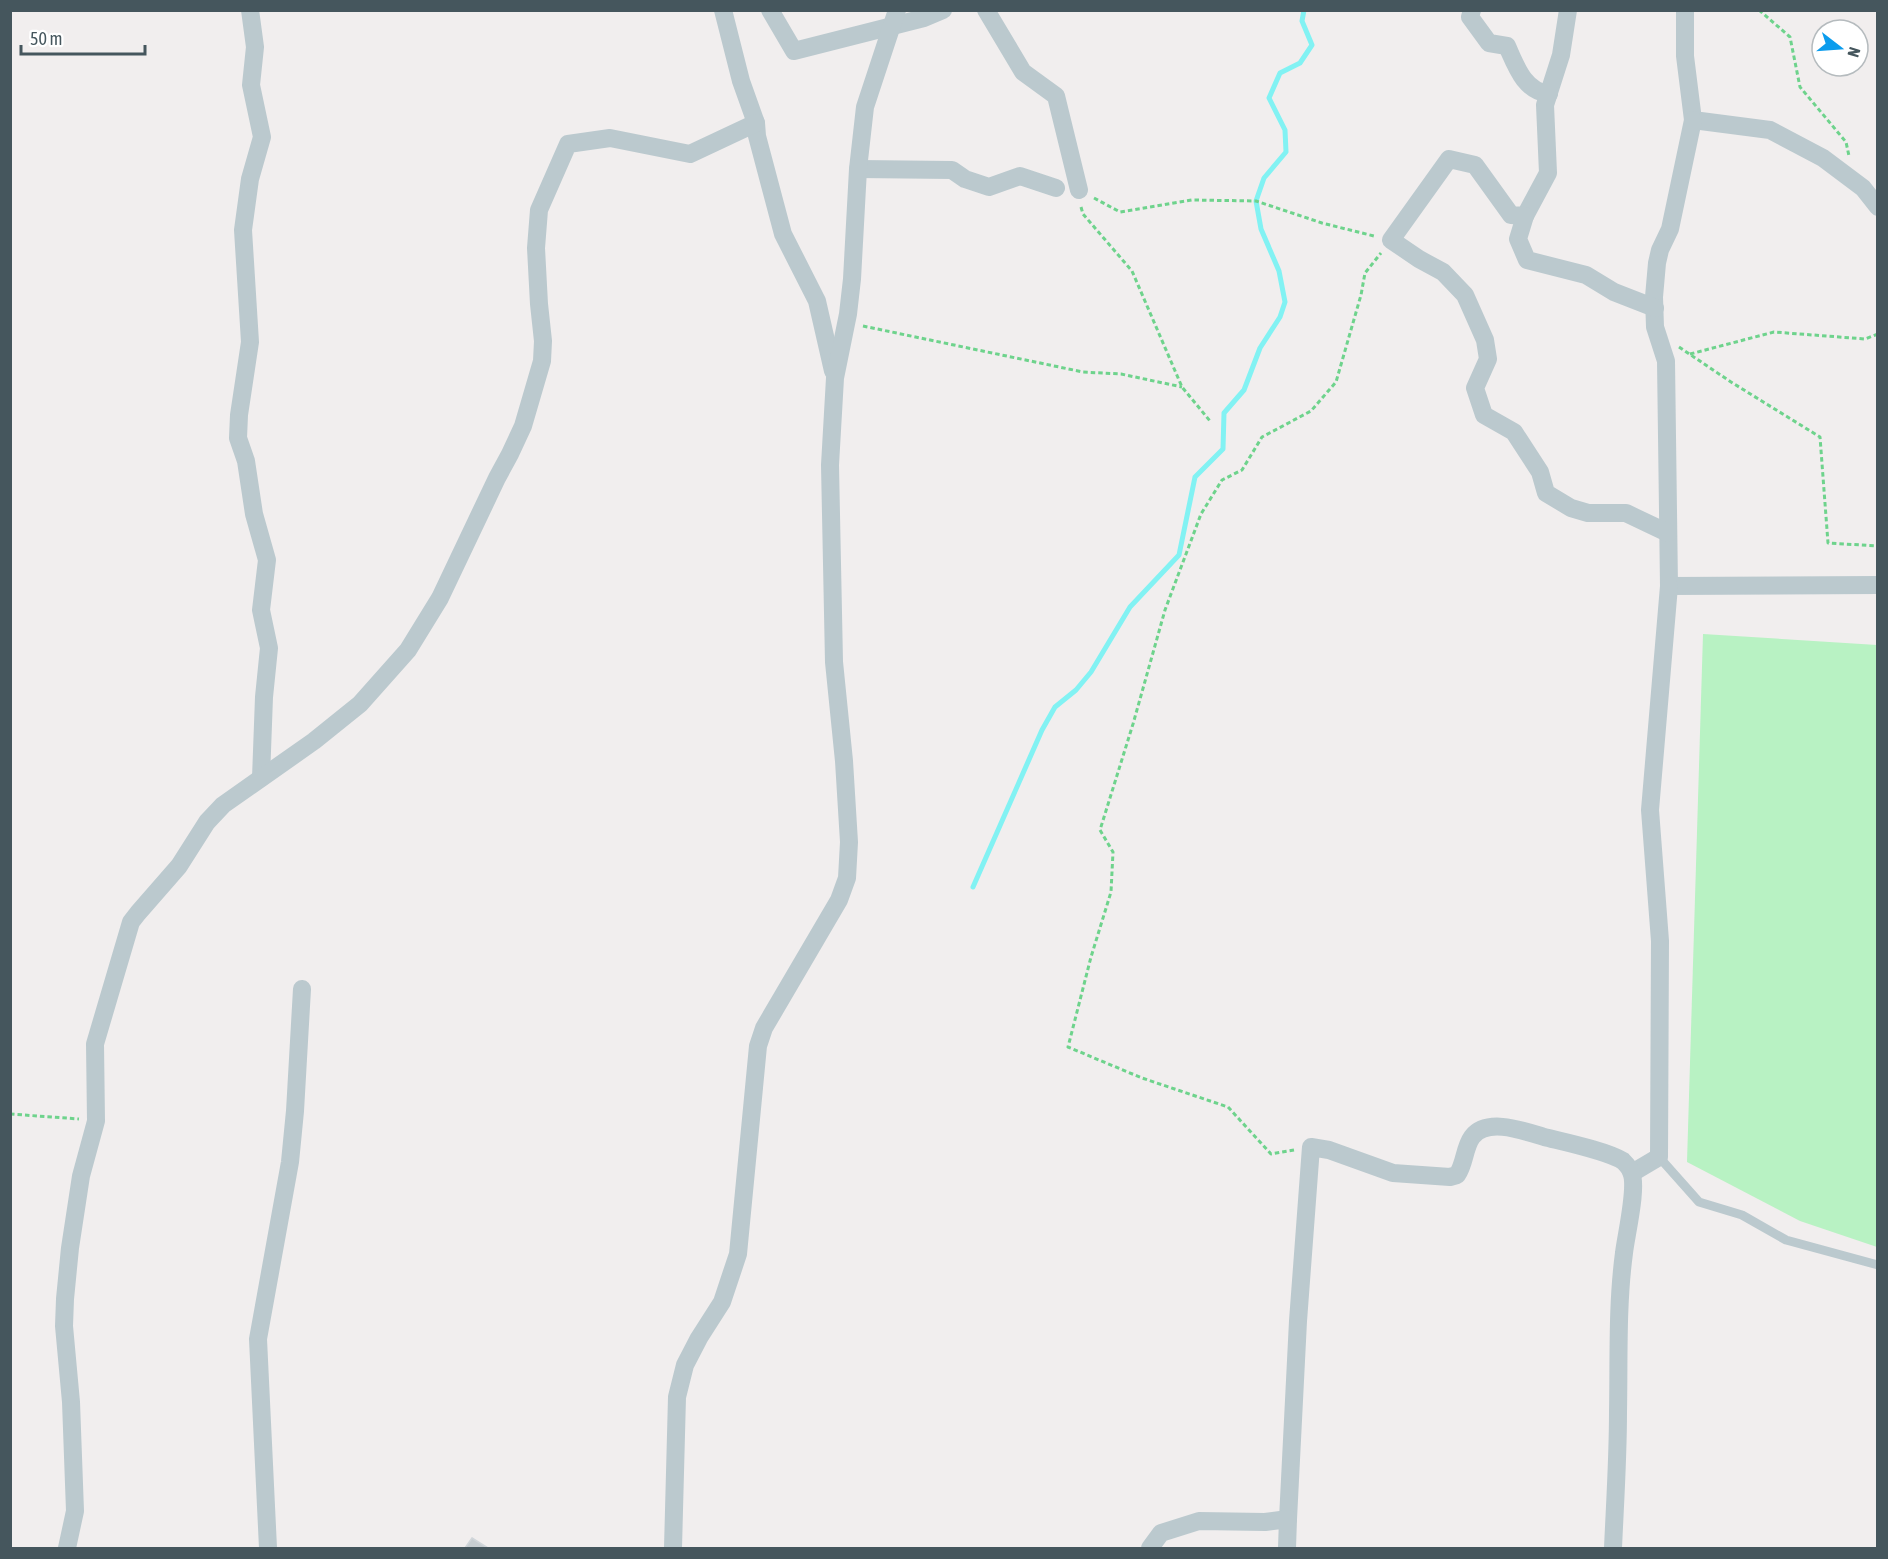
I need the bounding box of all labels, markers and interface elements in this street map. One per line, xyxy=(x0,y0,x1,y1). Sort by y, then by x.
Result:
scale bar xyxy=(21,18,146,56)
north arrow xyxy=(1810,18,1870,78)
text: 50 m xyxy=(30,28,62,49)
text: N xyxy=(1844,45,1864,60)

